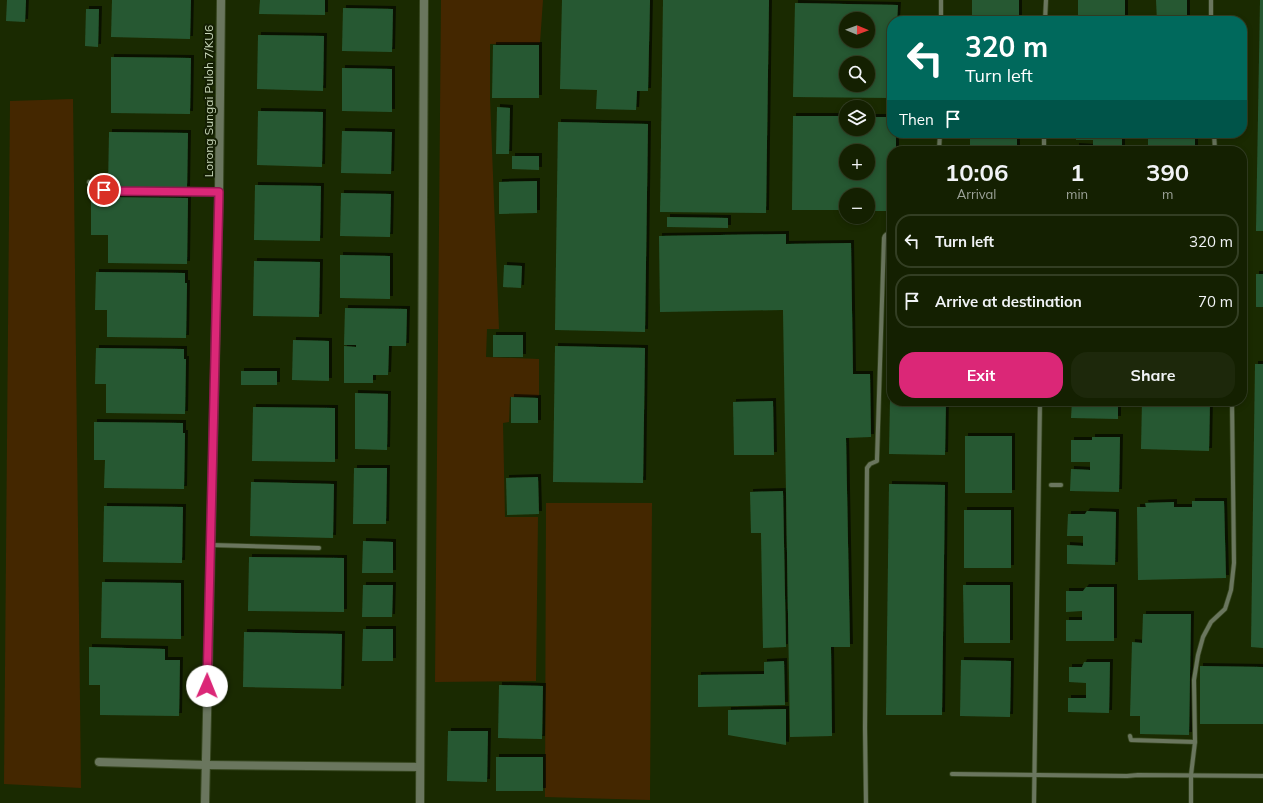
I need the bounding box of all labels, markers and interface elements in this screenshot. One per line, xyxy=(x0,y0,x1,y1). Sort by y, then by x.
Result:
north arrow xyxy=(839,12,875,48)
map controls xyxy=(839,12,875,224)
street label: Lorong Sungai Puloh 7/KU6 xyxy=(201,25,216,177)
text: 320 m xyxy=(965,29,1048,64)
icon: left xyxy=(899,32,951,84)
button: search xyxy=(839,56,875,92)
text: Turn left xyxy=(965,64,1033,87)
button: layers xyxy=(839,100,875,136)
icon: arrive xyxy=(942,108,964,130)
text: Then xyxy=(899,110,934,129)
button: + xyxy=(839,144,875,180)
text: 10:06 xyxy=(945,157,1008,187)
text: 1 xyxy=(1070,157,1084,187)
text: 390 xyxy=(1146,157,1189,187)
pin xyxy=(87,173,121,207)
icon: arrive xyxy=(93,179,115,201)
text: Arrival xyxy=(957,186,996,202)
text: min xyxy=(1066,186,1088,202)
text: m xyxy=(1162,186,1173,202)
button: − xyxy=(839,188,875,224)
icon: left xyxy=(901,230,923,252)
text: Turn left xyxy=(935,232,994,251)
text: 320 m xyxy=(1189,232,1233,251)
icon: arrive xyxy=(901,290,923,312)
text: Arrive at destination xyxy=(935,292,1082,311)
text: 70 m xyxy=(1198,292,1233,311)
button: Exit xyxy=(899,352,1063,398)
button: Share xyxy=(1071,352,1235,398)
position arrow xyxy=(186,665,228,707)

